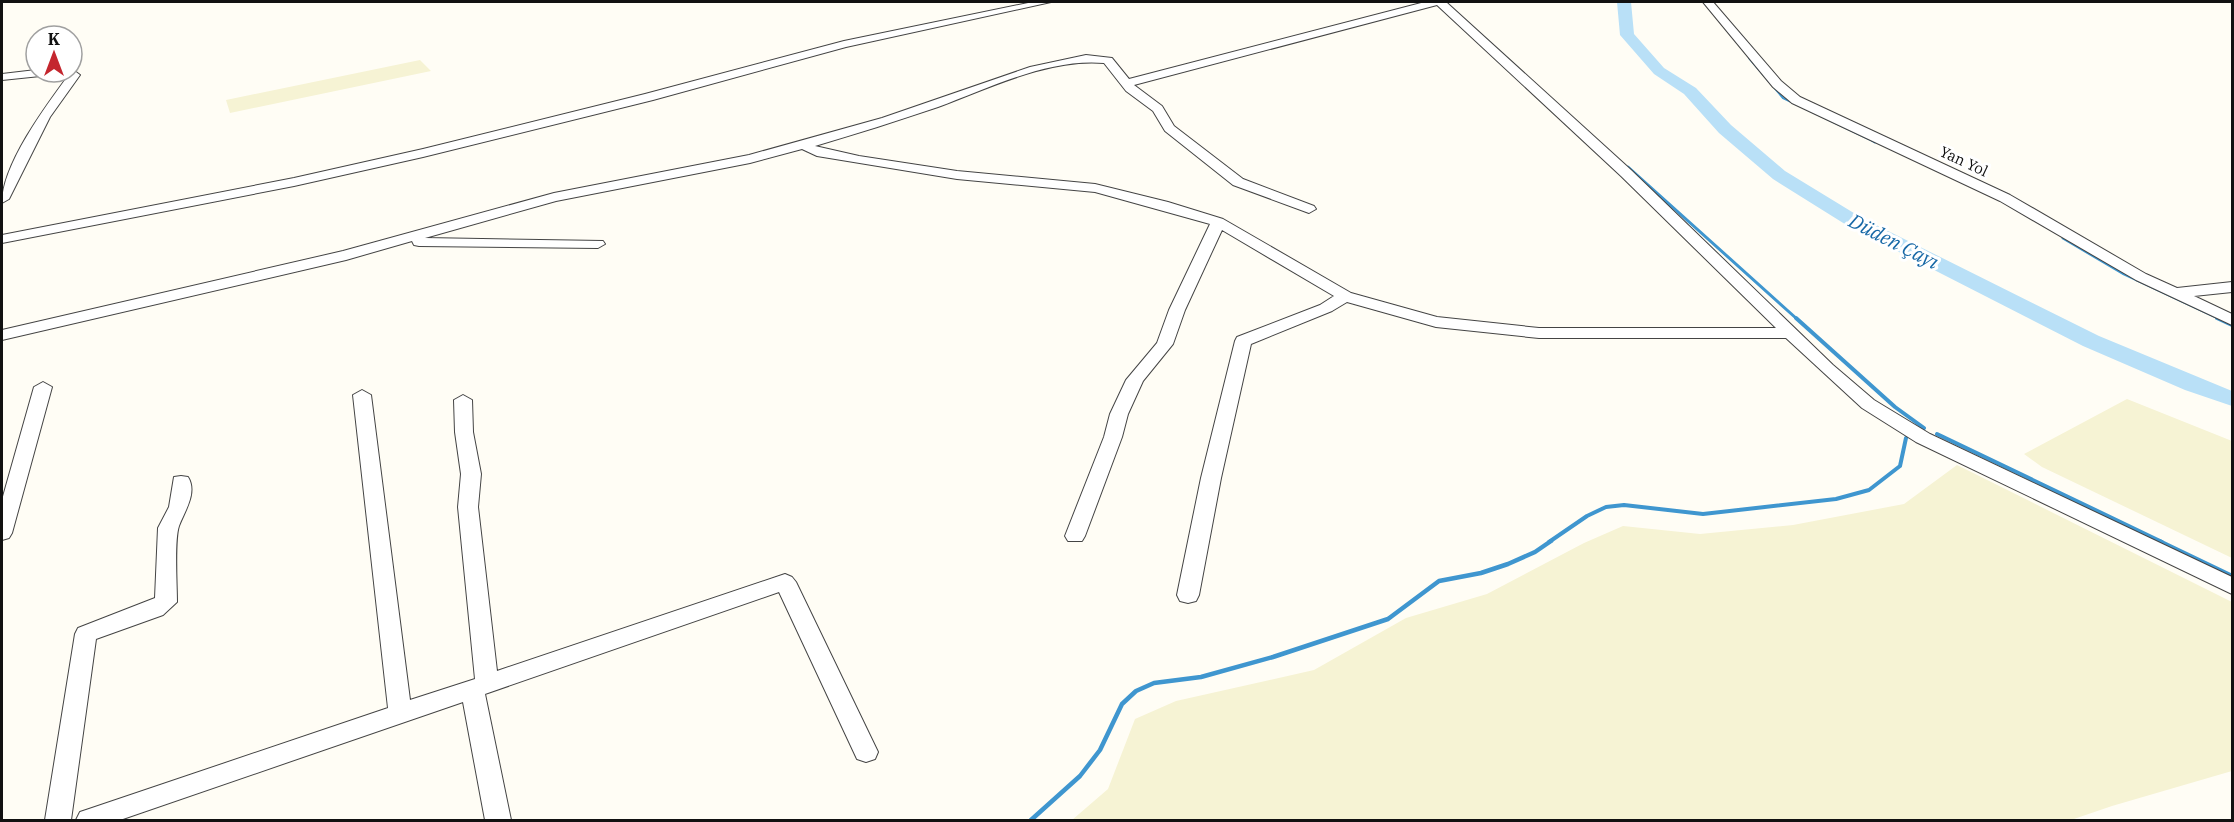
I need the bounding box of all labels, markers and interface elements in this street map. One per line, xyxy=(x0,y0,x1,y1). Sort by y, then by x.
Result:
north arrow xyxy=(24,24,84,84)
text: K xyxy=(48,29,61,49)
street label: Yan Yol xyxy=(1937,142,1991,180)
water label: Düden Çayı xyxy=(1844,206,1944,275)

